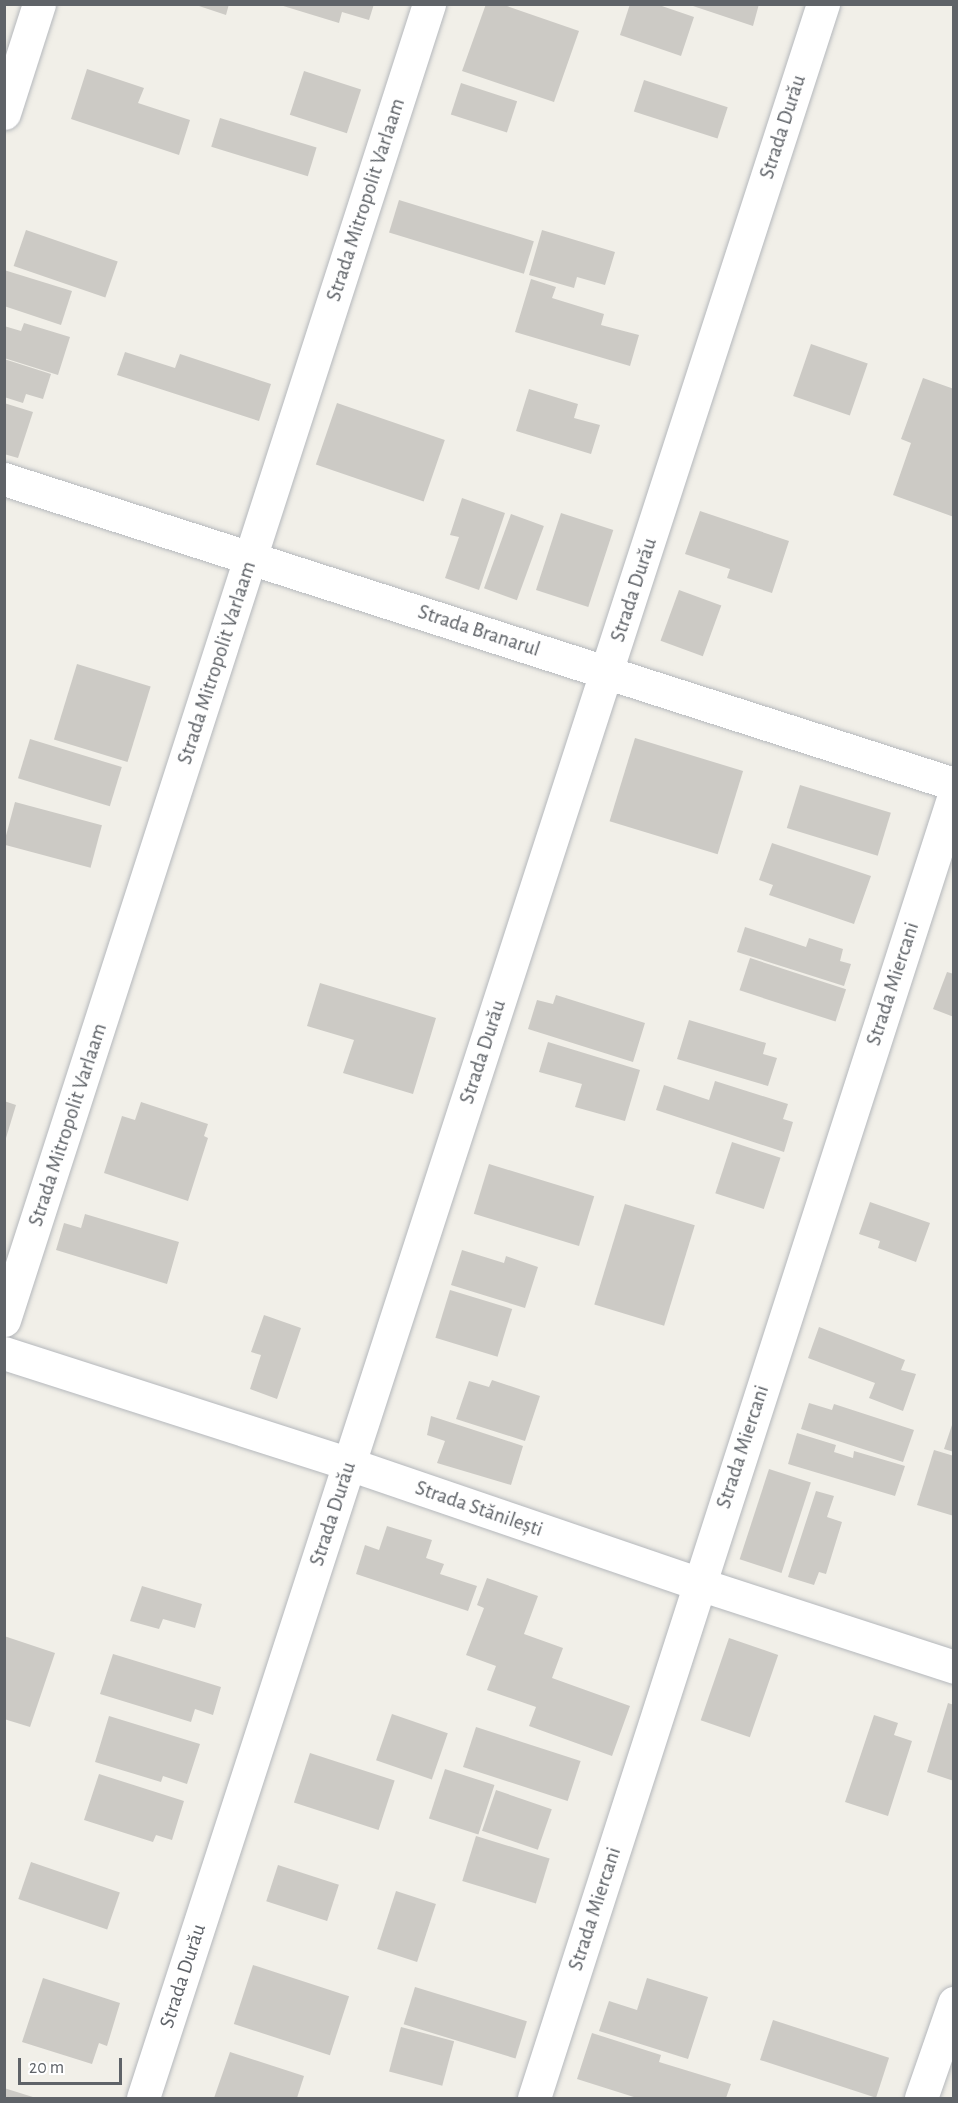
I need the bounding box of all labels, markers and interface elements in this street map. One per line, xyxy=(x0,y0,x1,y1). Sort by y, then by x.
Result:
street label: Strada Durău xyxy=(754,72,812,182)
street label: Strada Mitropolit Varlaam xyxy=(321,95,411,305)
street label: Strada Durău xyxy=(605,535,663,645)
street label: Strada Mitropolit Varlaam xyxy=(172,558,262,768)
street label: Strada Branarul xyxy=(415,599,543,663)
street label: Strada Miercani xyxy=(861,919,925,1049)
street label: Strada Durău xyxy=(454,997,512,1107)
street label: Strada Mitropolit Varlaam xyxy=(23,1020,113,1230)
street label: Strada Miercani xyxy=(711,1382,775,1512)
street label: Strada Durău xyxy=(304,1459,362,1569)
street label: Strada Stănilești xyxy=(412,1475,546,1543)
street label: Strada Miercani xyxy=(563,1844,627,1974)
street label: Strada Durău xyxy=(154,1921,212,2031)
scale bar xyxy=(21,2046,124,2084)
text: 20 m xyxy=(29,2059,64,2077)

